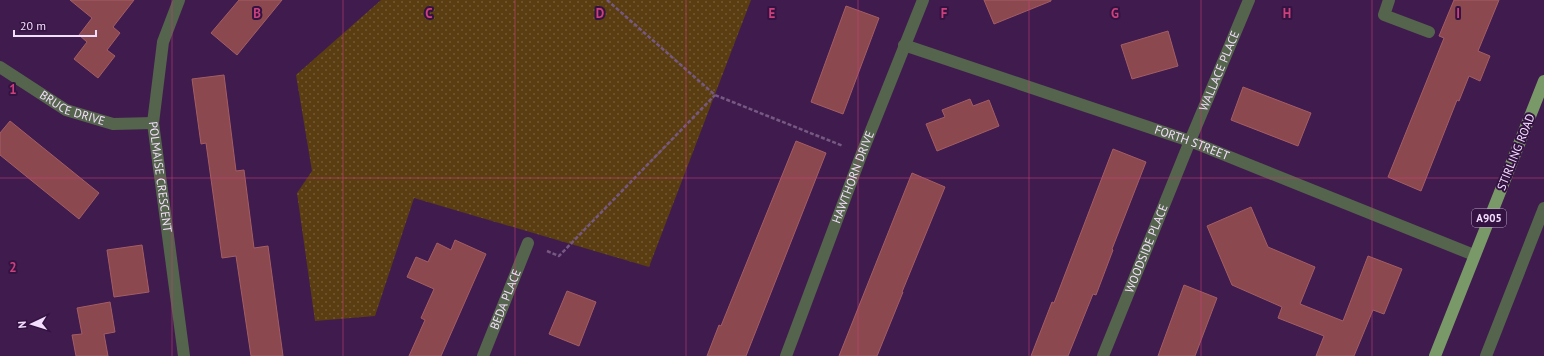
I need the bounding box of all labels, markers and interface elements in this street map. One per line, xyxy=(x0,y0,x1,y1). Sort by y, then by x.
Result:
text: B xyxy=(253,5,261,22)
text: C xyxy=(425,5,433,22)
text: D xyxy=(596,5,604,22)
text: E xyxy=(769,5,776,22)
text: F xyxy=(941,5,948,22)
text: G xyxy=(1111,5,1119,22)
text: H xyxy=(1283,5,1291,22)
text: I xyxy=(1456,5,1460,22)
scale bar xyxy=(14,12,96,38)
text: 20 m xyxy=(20,18,46,33)
street label: WALLACE PLACE xyxy=(1195,28,1242,113)
text: 1 xyxy=(9,81,17,98)
street label: BRUCE DRIVE xyxy=(37,87,107,128)
street label: STIRLING ROAD xyxy=(1493,111,1538,192)
street label: POLMAISE CRESCENT xyxy=(146,120,176,234)
street label: FORTH STREET xyxy=(1153,122,1232,163)
street label: HAWTHORN DRIVE xyxy=(828,129,877,225)
street label: WOODSIDE PLACE xyxy=(1121,202,1171,295)
road number: A905 xyxy=(1472,209,1506,227)
text: 2 xyxy=(9,259,17,276)
street label: BEDA PLACE xyxy=(486,267,524,332)
north arrow xyxy=(12,304,52,344)
text: N xyxy=(15,321,29,329)

